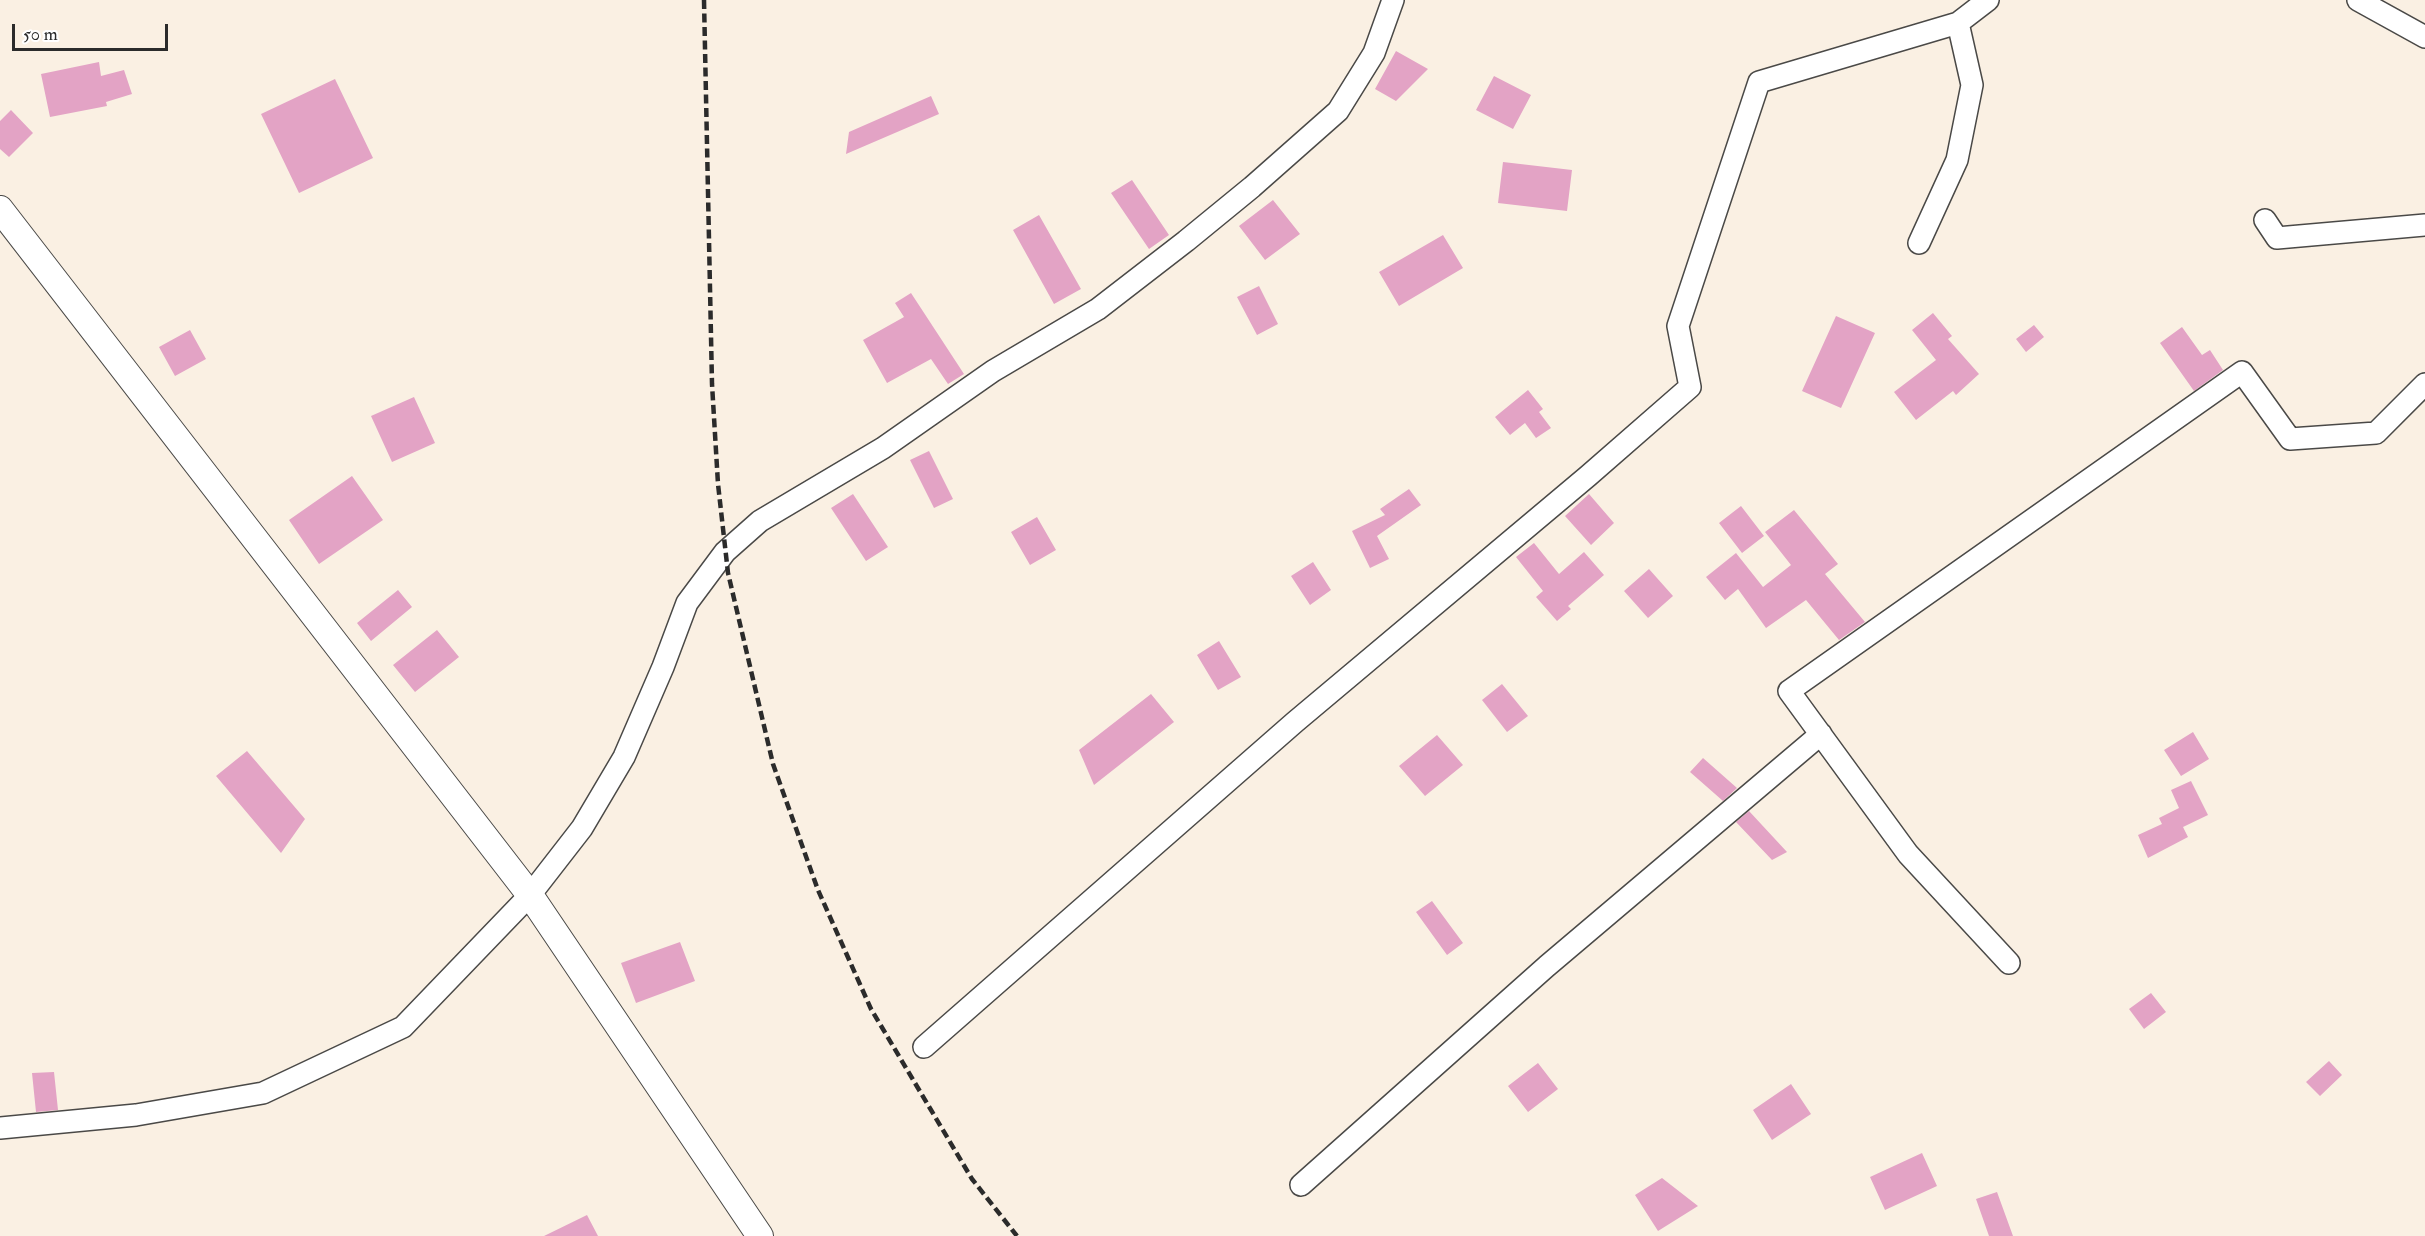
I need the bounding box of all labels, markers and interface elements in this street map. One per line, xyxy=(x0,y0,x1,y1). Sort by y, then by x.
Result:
scale bar xyxy=(15,12,171,50)
text: 50 m xyxy=(23,23,58,46)

